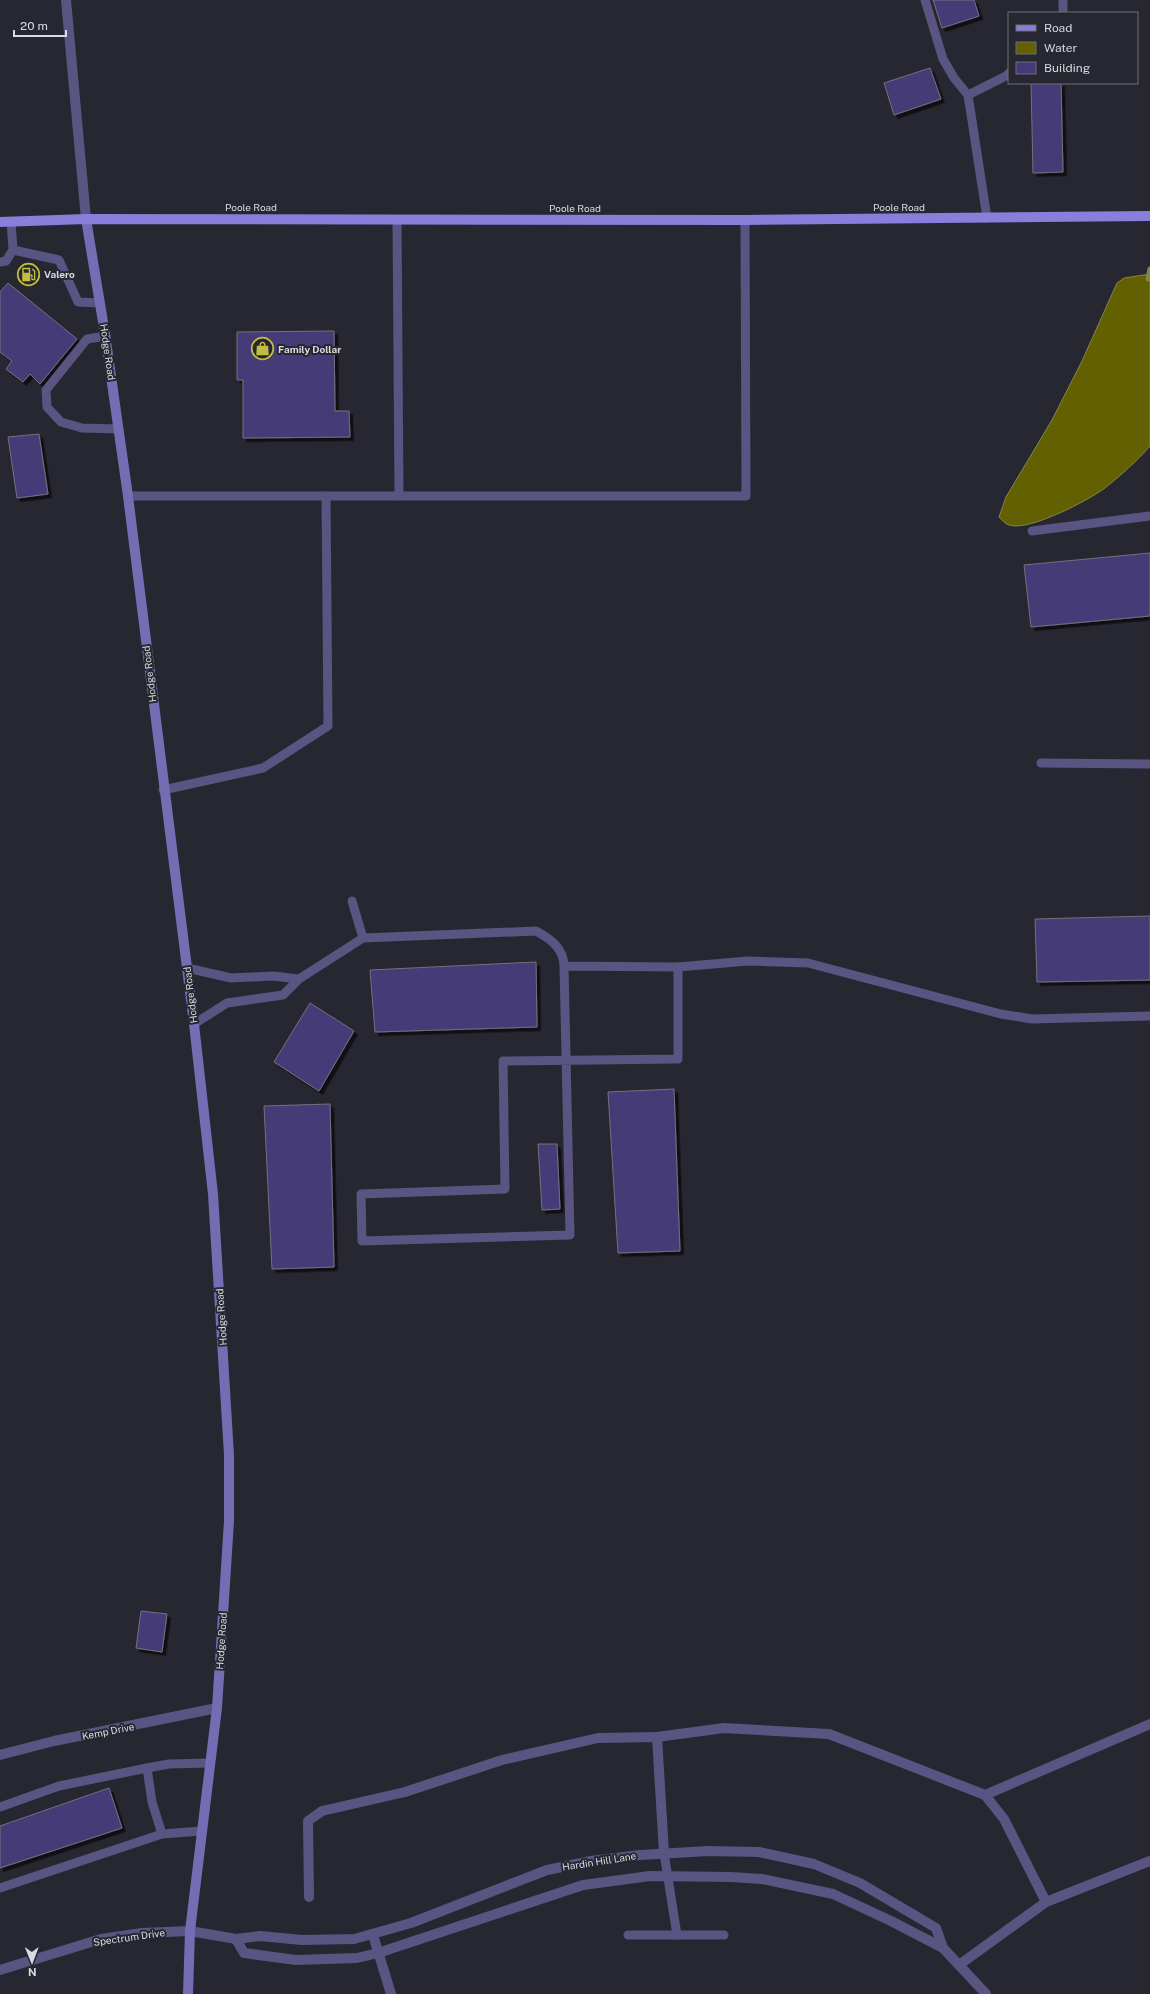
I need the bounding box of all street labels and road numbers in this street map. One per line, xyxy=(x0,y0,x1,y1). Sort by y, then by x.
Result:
street label: Poole Road xyxy=(225,201,277,213)
street label: Poole Road xyxy=(873,201,925,213)
street label: Poole Road xyxy=(549,202,601,214)
street label: Hodge Road xyxy=(98,323,118,381)
street label: Hodge Road xyxy=(140,645,158,703)
street label: Hodge Road xyxy=(181,966,199,1024)
street label: Hodge Road xyxy=(213,1288,229,1346)
street label: Hodge Road xyxy=(213,1612,229,1670)
street label: Kemp Drive xyxy=(81,1720,136,1742)
street label: Hardin Hill Lane xyxy=(561,1849,637,1873)
street label: Spectrum Drive xyxy=(92,1926,166,1948)

